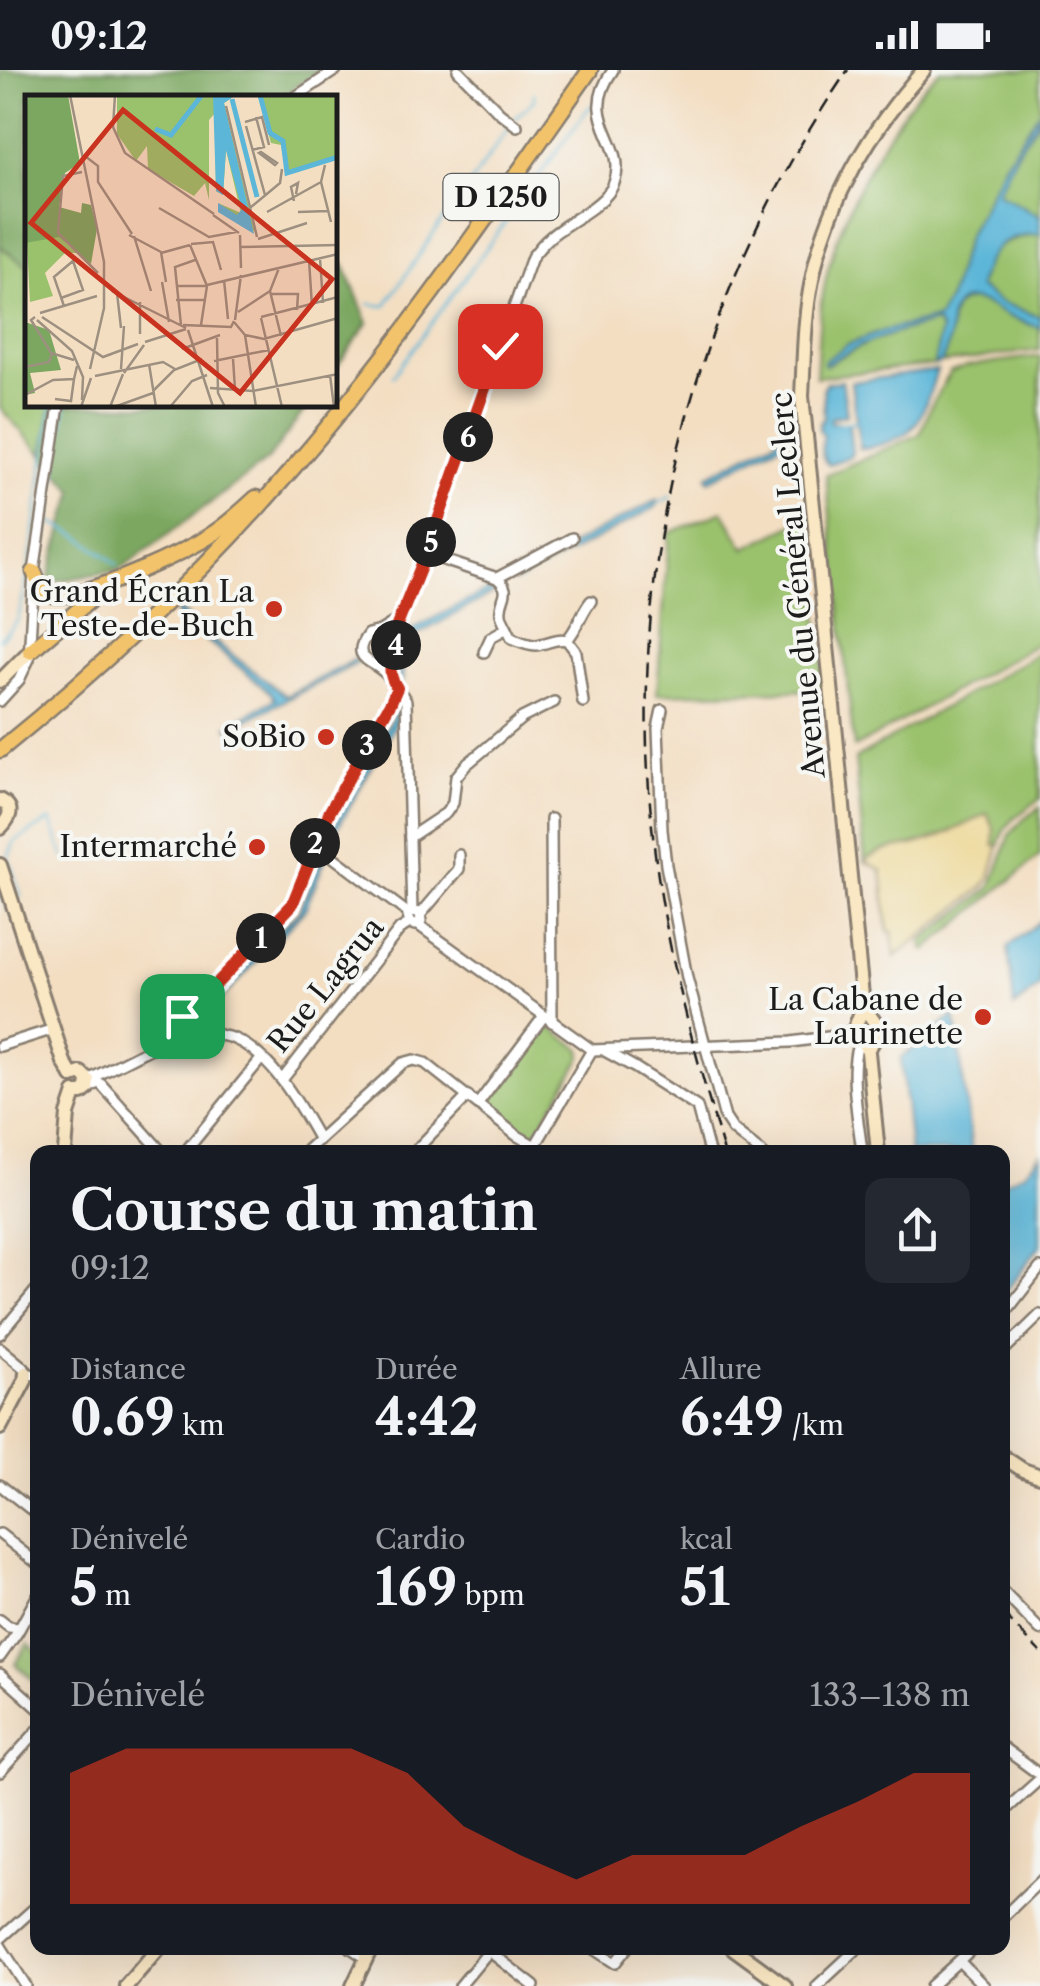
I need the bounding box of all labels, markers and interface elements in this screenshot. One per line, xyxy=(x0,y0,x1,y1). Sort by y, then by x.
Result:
text: 09:12 xyxy=(50,12,148,59)
inset map xyxy=(25,95,338,408)
road number: D 1250 xyxy=(444,174,558,220)
pin xyxy=(458,304,543,389)
icon: check xyxy=(473,319,528,374)
street label: Avenue du Général Leclerc xyxy=(762,391,833,780)
pin: 6 xyxy=(443,412,493,462)
text: 6 xyxy=(460,420,476,454)
pin: 5 xyxy=(406,517,456,567)
text: 5 xyxy=(423,525,439,559)
place label: Grand Écran La Teste-de-Buch xyxy=(29,573,254,644)
marker: Grand Écran La Teste-de-Buch xyxy=(263,598,285,620)
pin: 4 xyxy=(371,620,421,670)
text: 4 xyxy=(388,628,404,662)
place label: SoBio xyxy=(222,718,306,755)
pin: 3 xyxy=(342,720,392,770)
marker: SoBio xyxy=(315,726,337,748)
text: 3 xyxy=(359,728,375,762)
pin: 2 xyxy=(290,818,340,868)
text: 2 xyxy=(307,826,323,860)
place label: Intermarché xyxy=(60,828,237,865)
marker: Intermarché xyxy=(246,836,268,858)
street label: Rue Lagrua xyxy=(260,909,392,1060)
pin: 1 xyxy=(236,913,286,963)
text: 1 xyxy=(255,921,267,955)
pin xyxy=(140,974,225,1059)
place label: La Cabane de Laurinette xyxy=(768,981,963,1052)
icon: arrive xyxy=(155,989,210,1044)
marker: La Cabane de Laurinette xyxy=(972,1006,994,1028)
text: Course du matin xyxy=(70,1177,538,1244)
button: share xyxy=(865,1178,970,1283)
text: 09:12 xyxy=(70,1248,150,1287)
text: Distance xyxy=(70,1352,186,1386)
text: Durée xyxy=(375,1352,458,1386)
text: Allure xyxy=(680,1352,762,1386)
text: 0.69 xyxy=(70,1386,175,1448)
text: 4:42 xyxy=(375,1386,479,1448)
text: 6:49 xyxy=(680,1386,784,1448)
text: km xyxy=(175,1408,225,1442)
text: /km xyxy=(784,1408,844,1442)
text: Dénivelé xyxy=(70,1522,188,1556)
text: Cardio xyxy=(375,1522,466,1556)
text: kcal xyxy=(680,1522,733,1556)
text: 5 xyxy=(70,1556,98,1618)
text: 169 xyxy=(375,1556,457,1618)
text: 51 xyxy=(680,1556,730,1618)
text: m xyxy=(98,1578,131,1612)
text: bpm xyxy=(457,1578,525,1612)
text: Dénivelé xyxy=(70,1675,205,1714)
text: 133–138 m xyxy=(810,1675,970,1714)

